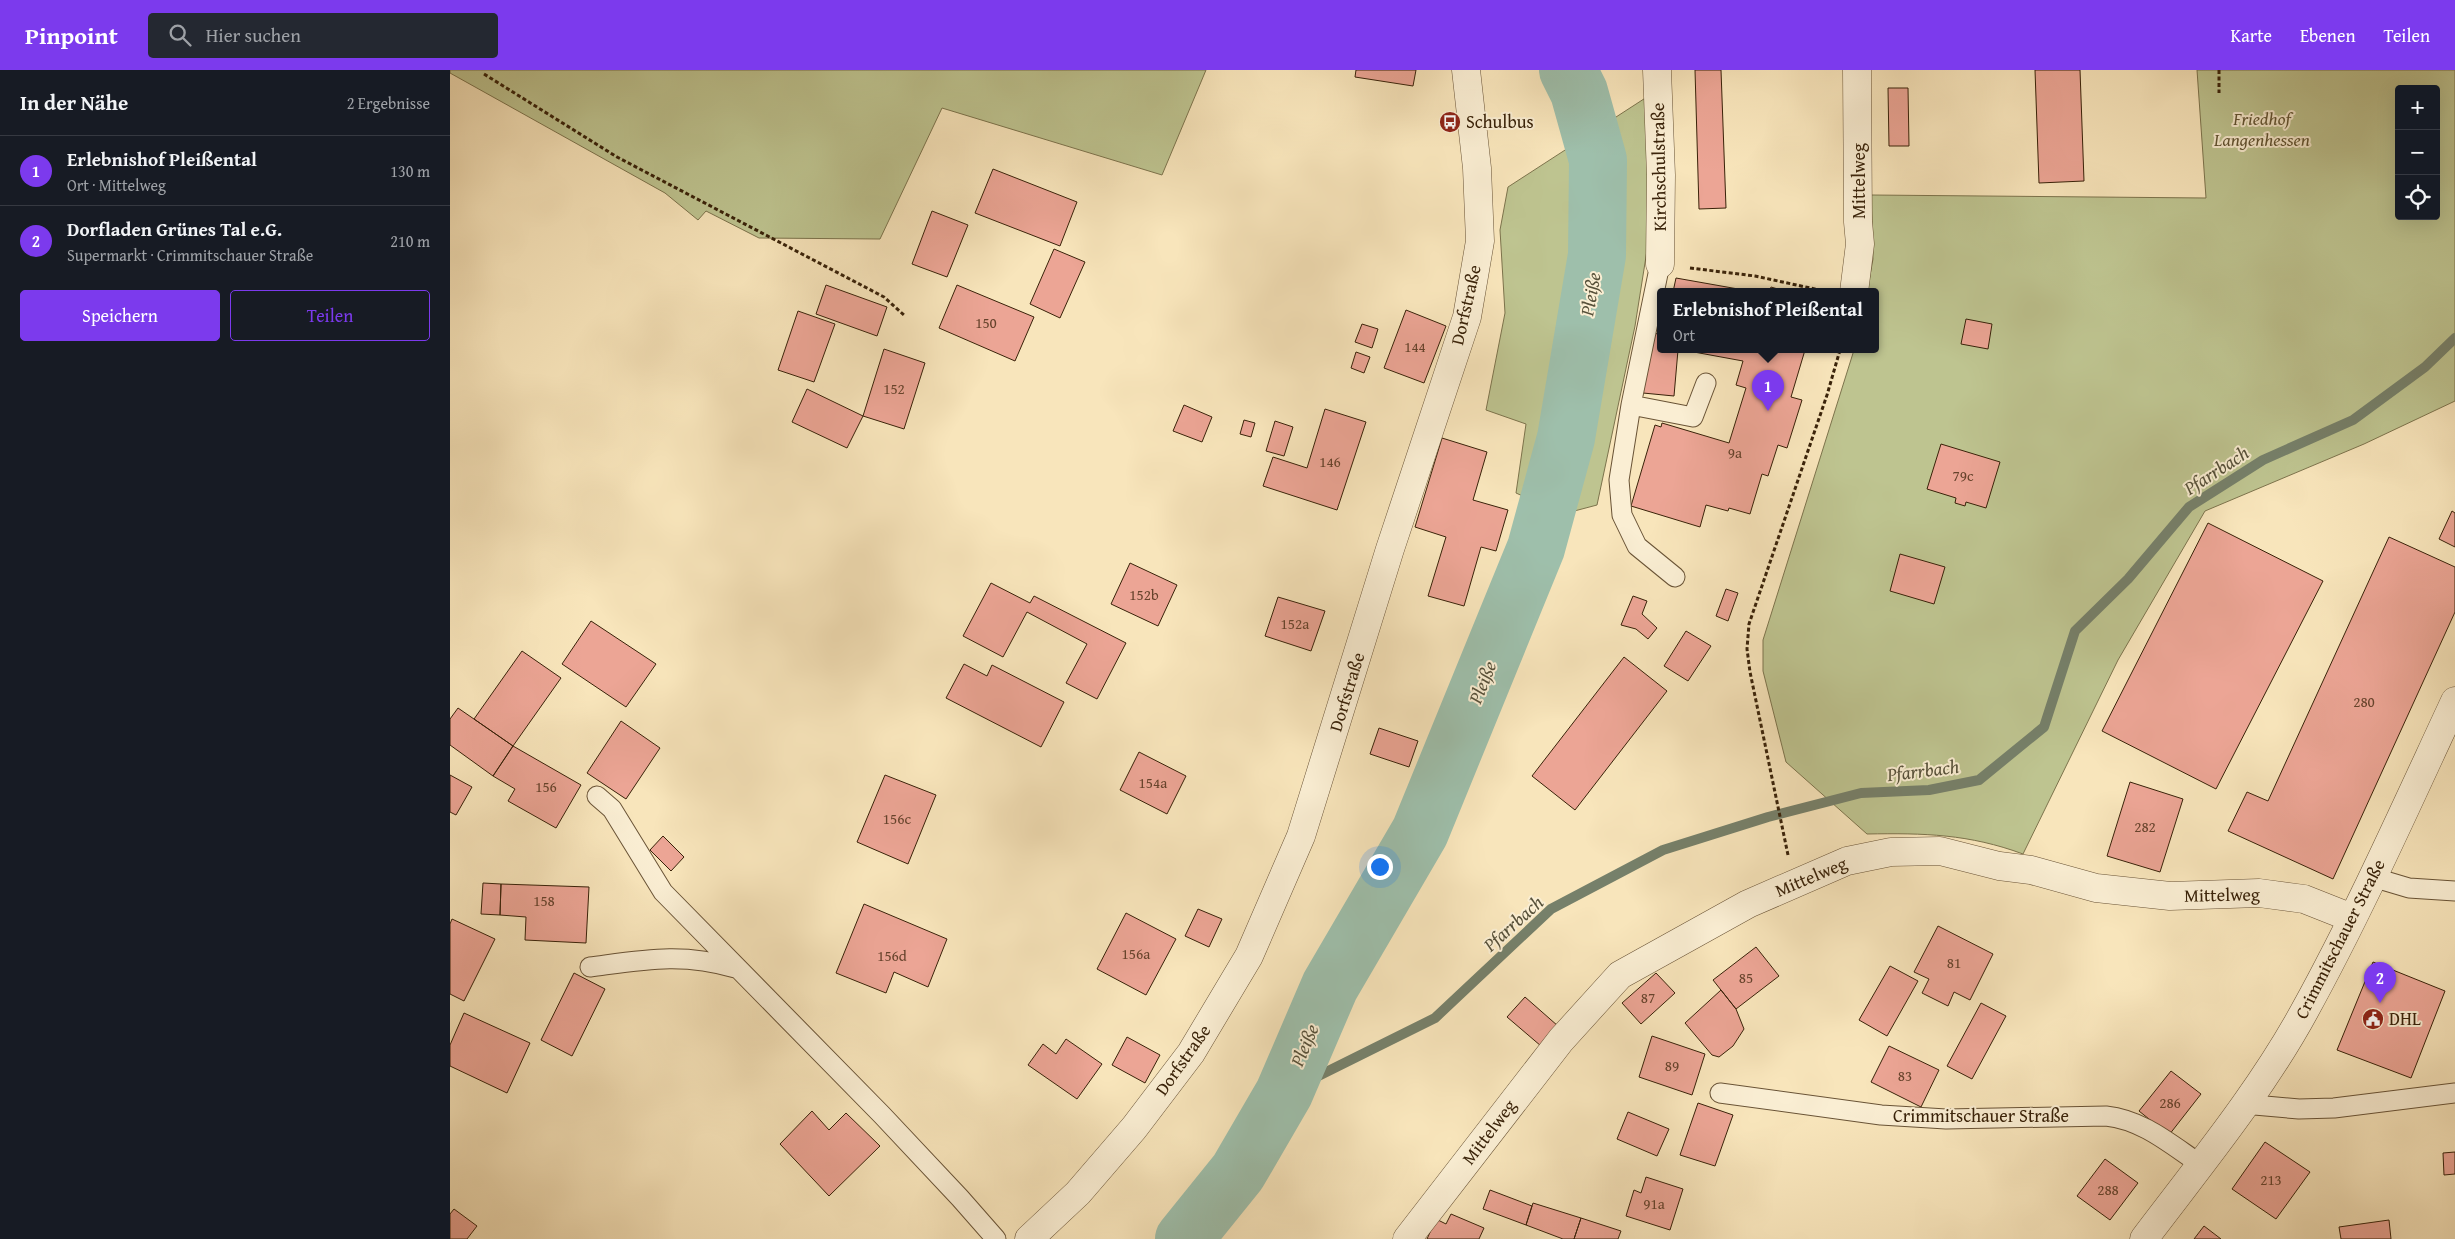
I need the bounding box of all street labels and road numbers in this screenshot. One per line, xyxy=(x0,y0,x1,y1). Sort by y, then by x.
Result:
street label: Kirchschulstraße xyxy=(1644,102,1673,232)
street label: Mittelweg xyxy=(1845,143,1872,219)
street label: Dorfstraße xyxy=(1443,262,1488,348)
street label: Dorfstraße xyxy=(1322,649,1371,735)
street label: Mittelweg xyxy=(1771,849,1851,904)
street label: Crimmitschauer Straße xyxy=(2288,854,2392,1023)
street label: Mittelweg xyxy=(2184,880,2260,909)
street label: Dorfstraße xyxy=(1148,1019,1217,1101)
street label: Mittelweg xyxy=(1455,1093,1522,1170)
street label: Crimmitschauer Straße xyxy=(1893,1102,2069,1129)

